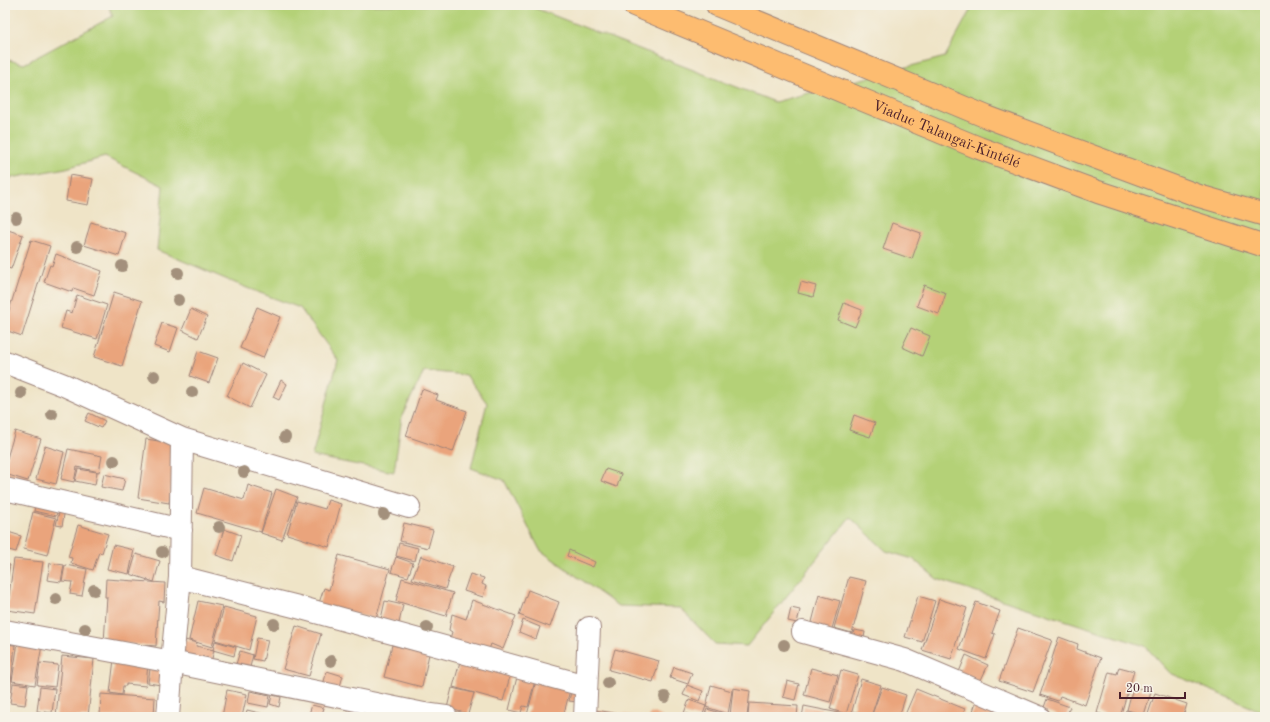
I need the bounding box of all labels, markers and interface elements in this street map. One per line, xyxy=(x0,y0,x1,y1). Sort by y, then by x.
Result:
street label: Viaduc Talangaï-Kintélé xyxy=(870,99,1022,172)
scale bar xyxy=(1120,674,1185,700)
text: 20 m xyxy=(1126,683,1153,695)

